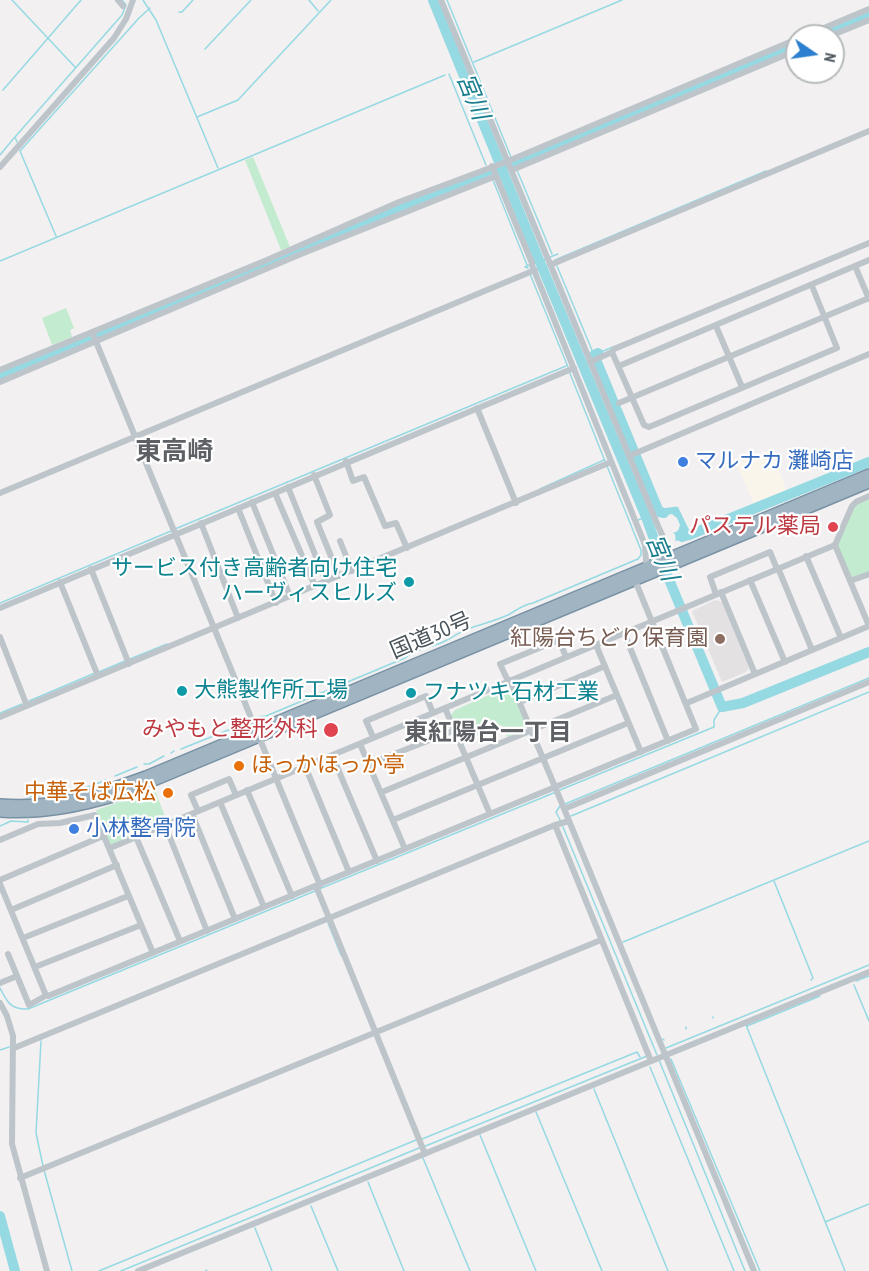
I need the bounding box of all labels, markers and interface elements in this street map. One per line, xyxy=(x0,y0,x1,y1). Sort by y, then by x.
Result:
north arrow xyxy=(785,24,845,84)
text: N xyxy=(820,51,841,64)
water label: 宮川 xyxy=(450,69,494,125)
district label: 東高崎 xyxy=(135,437,213,469)
place label: マルナカ 灘崎店 xyxy=(695,449,854,475)
marker: マルナカ 灘崎店 xyxy=(676,455,690,469)
place label: パステル薬局 xyxy=(689,514,821,540)
marker: パステル薬局 xyxy=(826,520,840,534)
water label: 宮川 xyxy=(639,530,683,586)
place label: サービス付き高齢者向け住宅 ハーヴィスヒルズ xyxy=(111,556,397,608)
marker: サービス付き高齢者向け住宅 ハーヴィスヒルズ xyxy=(402,575,416,589)
street label: 国道30号 xyxy=(386,607,476,665)
place label: 紅陽台ちどり保育園 xyxy=(510,626,708,652)
marker: 紅陽台ちどり保育園 xyxy=(713,632,727,646)
place label: 大熊製作所工場 xyxy=(194,678,348,704)
place label: フナツキ石材工業 xyxy=(423,680,599,706)
marker: 大熊製作所工場 xyxy=(175,684,189,698)
marker: フナツキ石材工業 xyxy=(404,686,418,700)
place label: みやもと整形外科 xyxy=(142,717,318,743)
district label: 東紅陽台一丁目 xyxy=(404,719,572,747)
marker: みやもと整形外科 xyxy=(322,721,340,739)
place label: ほっかほっか亭 xyxy=(251,753,405,779)
marker: ほっかほっか亭 xyxy=(232,759,246,773)
place label: 中華そば広松 xyxy=(24,780,156,806)
marker: 中華そば広松 xyxy=(161,786,175,800)
place label: 小林整骨院 xyxy=(86,816,196,842)
marker: 小林整骨院 xyxy=(67,822,81,836)

